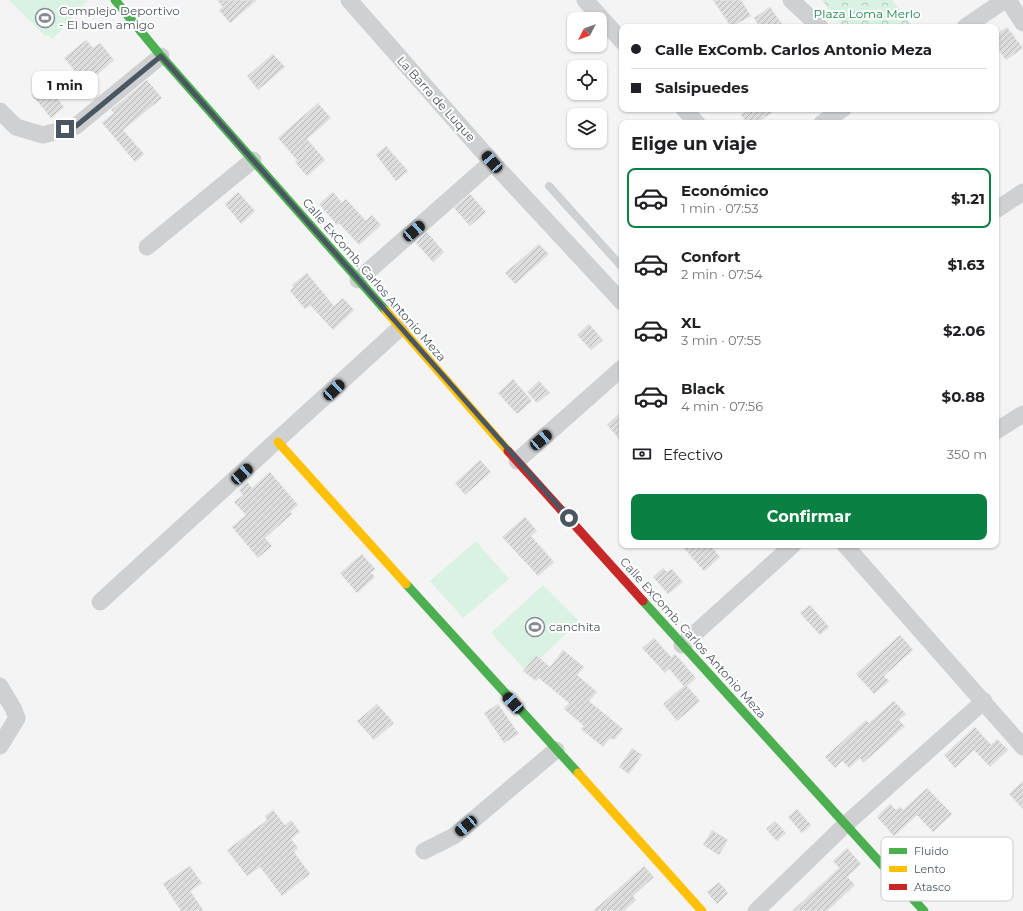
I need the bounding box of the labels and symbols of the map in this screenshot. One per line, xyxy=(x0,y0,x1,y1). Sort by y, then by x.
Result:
place label: Complejo Deportivo - El buen amigo xyxy=(59,3,180,32)
park label: Plaza Loma Merlo xyxy=(814,6,920,21)
sports icon: Complejo Deportivo - El buen amigo xyxy=(34,7,56,29)
north arrow xyxy=(567,12,607,52)
street label: La Barra de Luque xyxy=(394,53,479,144)
callout: 1 min xyxy=(32,71,98,99)
route end xyxy=(56,120,74,138)
car xyxy=(480,149,504,175)
street label: Calle ExComb. Carlos Antonio Meza xyxy=(299,195,449,364)
car xyxy=(401,219,427,243)
car xyxy=(321,377,347,403)
car xyxy=(528,428,554,452)
car xyxy=(229,462,255,486)
route start xyxy=(560,509,578,527)
street label: Calle ExComb. Carlos Antonio Meza xyxy=(617,554,770,721)
sports icon: canchita xyxy=(524,616,546,638)
place label: canchita xyxy=(549,619,601,634)
car xyxy=(501,690,525,716)
car xyxy=(453,814,479,838)
legend xyxy=(881,837,1013,901)
text: Fluido xyxy=(914,844,949,858)
text: Lento xyxy=(914,862,946,876)
text: Atasco xyxy=(914,880,951,894)

